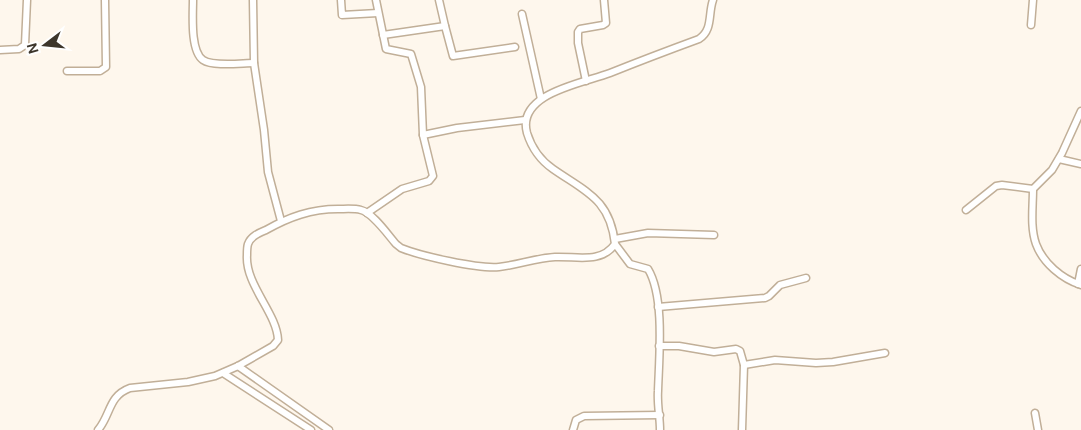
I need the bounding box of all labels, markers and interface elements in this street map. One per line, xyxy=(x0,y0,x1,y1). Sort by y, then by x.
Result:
north arrow xyxy=(20,20,70,70)
text: N xyxy=(22,41,43,56)

